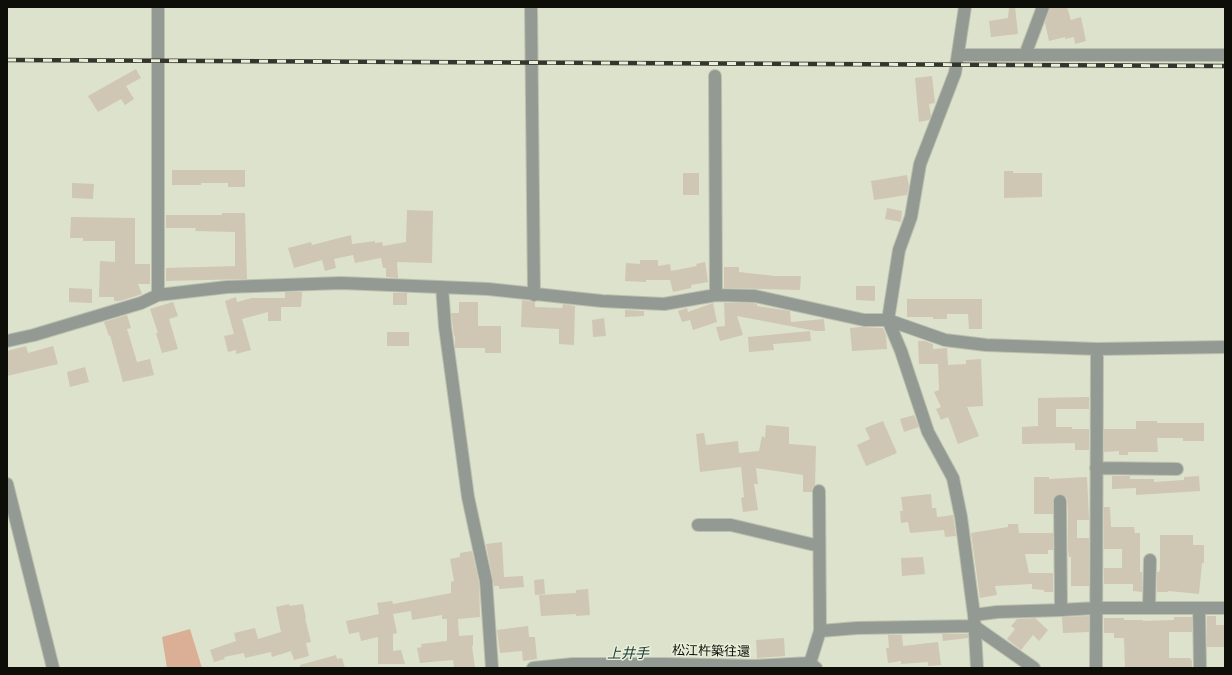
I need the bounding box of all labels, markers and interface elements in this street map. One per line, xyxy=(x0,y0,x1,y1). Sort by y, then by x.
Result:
street label: 松江杵築往還 xyxy=(672,643,750,659)
water label: 上井手 xyxy=(607,645,649,661)

